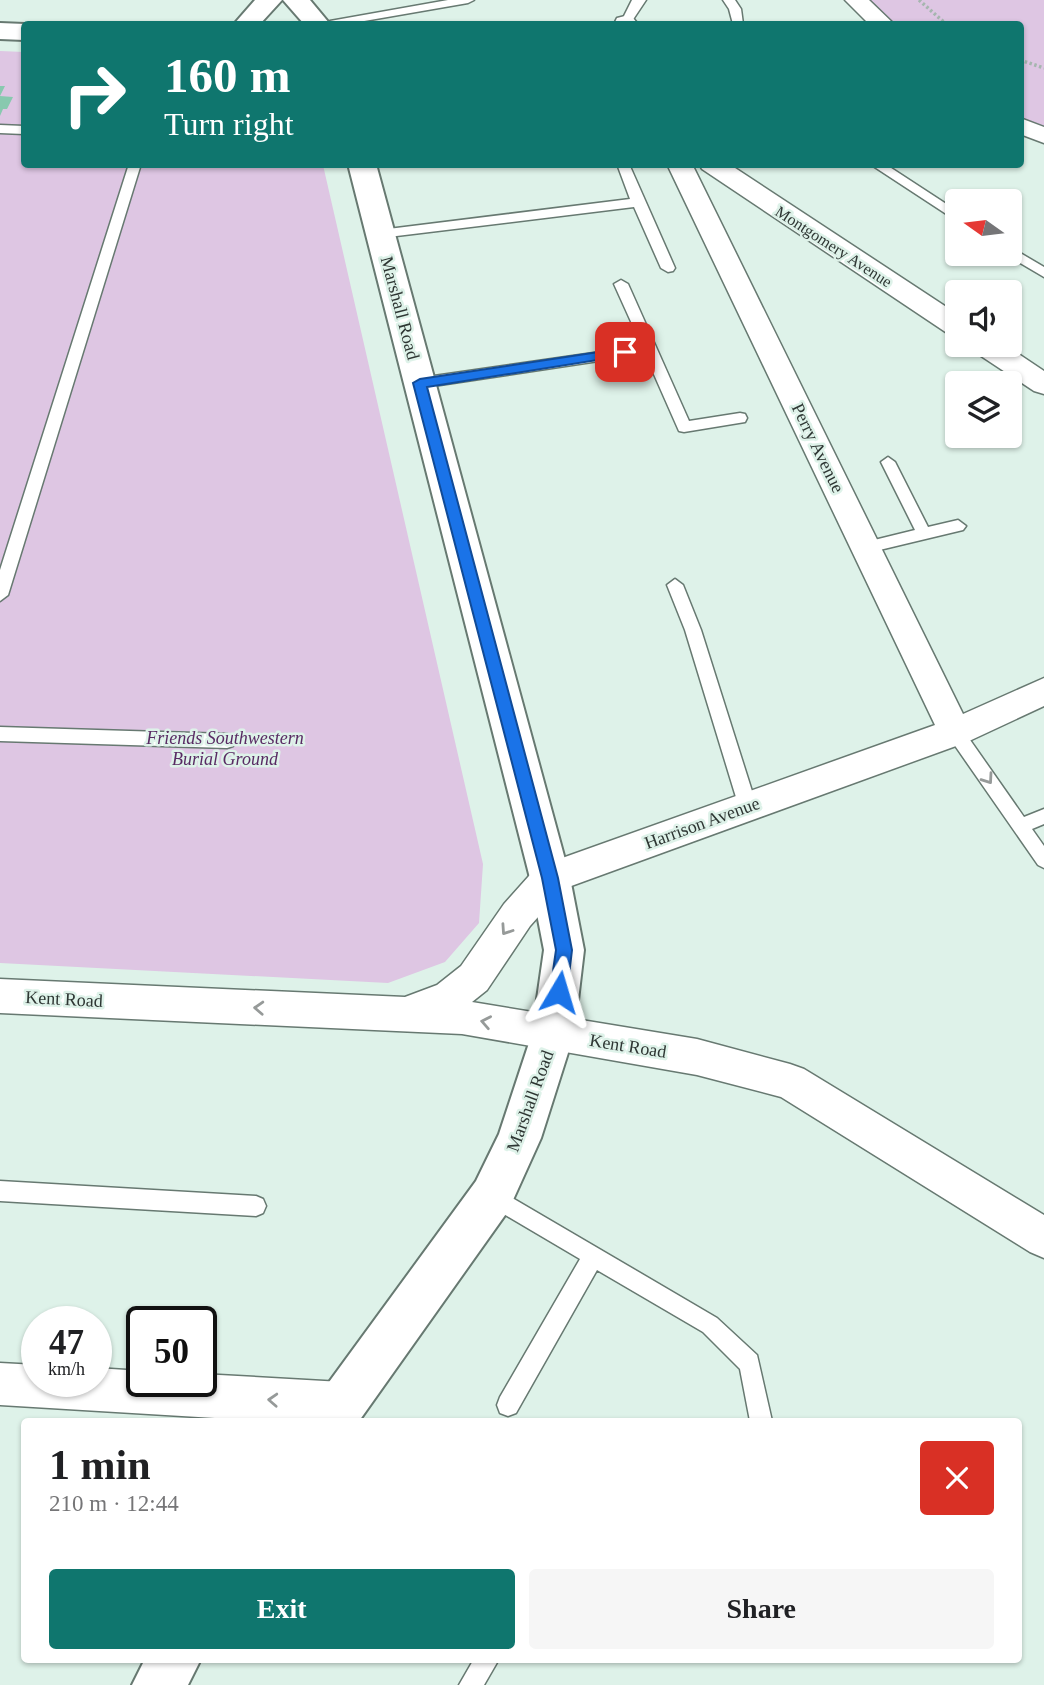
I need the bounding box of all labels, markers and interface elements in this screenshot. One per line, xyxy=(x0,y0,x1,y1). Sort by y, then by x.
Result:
text: 160 m xyxy=(164,48,291,103)
icon: right xyxy=(49,49,140,140)
text: Turn right xyxy=(164,106,294,142)
north arrow xyxy=(945,189,1022,266)
map controls xyxy=(945,189,1022,448)
street label: Montgomery Avenue xyxy=(772,202,895,291)
street label: Marshall Road xyxy=(377,254,423,362)
button: sound xyxy=(945,280,1022,357)
pin xyxy=(595,322,655,382)
icon: arrive xyxy=(606,333,644,371)
button: layers xyxy=(945,371,1022,448)
street label: Perry Avenue xyxy=(788,400,848,496)
park label: Friends Southwestern Burial Ground xyxy=(145,728,304,769)
one-way arrow xyxy=(980,771,992,784)
street label: Harrison Avenue xyxy=(642,793,762,853)
one-way arrow xyxy=(501,923,514,936)
position arrow xyxy=(522,955,596,1029)
street label: Kent Road xyxy=(25,987,103,1011)
one-way arrow xyxy=(253,1000,264,1015)
one-way arrow xyxy=(480,1015,492,1030)
street label: Kent Road xyxy=(588,1030,668,1062)
street label: Marshall Road xyxy=(502,1048,558,1154)
speed limit sign: 50 xyxy=(126,1306,217,1397)
text: 47 xyxy=(49,1323,84,1362)
text: km/h xyxy=(48,1359,85,1379)
one-way arrow xyxy=(268,1392,279,1407)
button: close xyxy=(920,1441,994,1515)
text: 1 min xyxy=(49,1442,151,1488)
text: 210 m · 12:44 xyxy=(49,1491,179,1516)
button: Exit xyxy=(49,1569,515,1649)
button: Share xyxy=(529,1569,994,1649)

